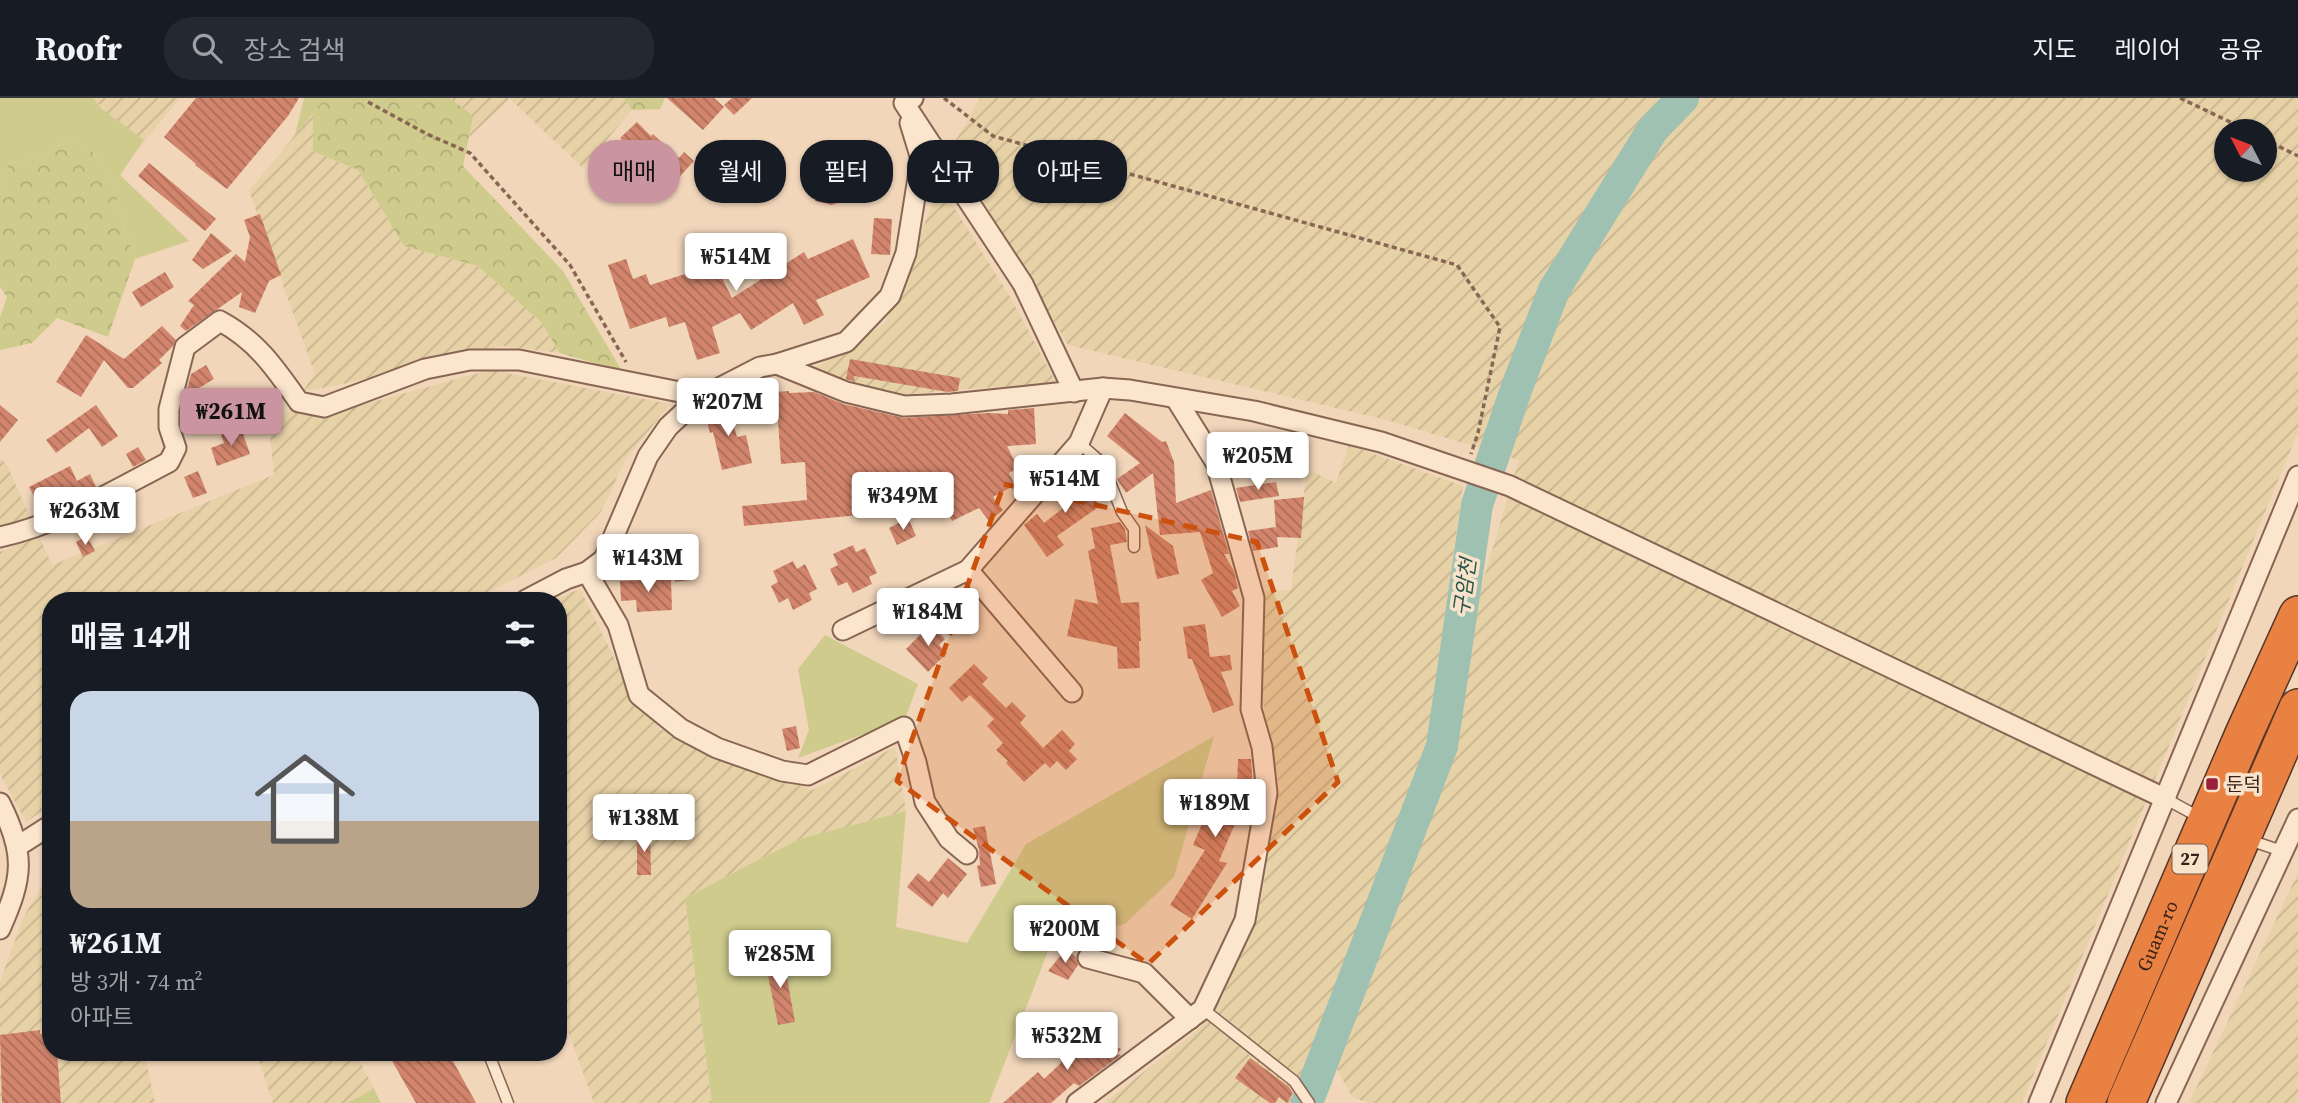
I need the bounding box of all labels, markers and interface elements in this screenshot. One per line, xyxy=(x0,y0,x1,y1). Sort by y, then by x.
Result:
search box xyxy=(164,17,654,80)
text: Roofr xyxy=(35,26,122,71)
icon: search xyxy=(188,29,226,67)
text: 장소 검색 xyxy=(244,32,346,68)
text: 지도 xyxy=(2032,33,2077,66)
text: 레이어 xyxy=(2115,33,2181,66)
text: 공유 xyxy=(2219,33,2263,66)
north arrow xyxy=(2214,119,2277,182)
map controls xyxy=(2214,119,2277,182)
chip: 매매 xyxy=(588,140,680,203)
chip: 월세 xyxy=(694,140,786,203)
chip: 필터 xyxy=(800,140,893,203)
chip: 신규 xyxy=(907,140,999,203)
chip: 아파트 xyxy=(1013,140,1127,203)
pin: ₩514M xyxy=(687,234,785,293)
text: ₩514M xyxy=(701,240,771,272)
pin: ₩207M xyxy=(679,378,777,438)
text: ₩207M xyxy=(693,385,763,417)
pin: ₩261M xyxy=(182,388,280,448)
text: ₩261M xyxy=(196,395,266,427)
pin: ₩205M xyxy=(1209,432,1307,492)
text: ₩205M xyxy=(1223,439,1293,471)
pin: ₩514M xyxy=(1016,456,1114,515)
text: ₩514M xyxy=(1030,462,1100,494)
pin: ₩349M xyxy=(854,472,952,532)
text: ₩349M xyxy=(868,479,938,511)
pin: ₩263M xyxy=(36,488,134,547)
text: ₩263M xyxy=(50,494,120,526)
pin: ₩143M xyxy=(599,534,697,594)
text: ₩143M xyxy=(613,541,683,573)
water label: 구암천 xyxy=(1446,554,1483,618)
pin: ₩184M xyxy=(879,588,977,648)
text: ₩184M xyxy=(893,595,963,627)
icon: filters xyxy=(501,615,539,653)
text: 매물 14개 xyxy=(70,616,192,657)
icon: home xyxy=(242,736,368,862)
place label: 둔덕 xyxy=(2226,771,2261,797)
marker: 둔덕 xyxy=(2204,776,2220,792)
pin: ₩189M xyxy=(1166,780,1264,839)
text: ₩189M xyxy=(1180,786,1250,818)
pin: ₩138M xyxy=(595,794,693,854)
text: ₩138M xyxy=(609,801,679,833)
road number: 27 xyxy=(2172,844,2208,874)
street label: Guam-ro xyxy=(2130,896,2184,975)
pin: ₩200M xyxy=(1016,906,1114,965)
text: ₩200M xyxy=(1030,912,1100,944)
text: ₩261M xyxy=(70,922,162,963)
pin: ₩285M xyxy=(731,930,829,990)
text: ₩285M xyxy=(745,937,815,969)
text: 방 3개 · 74 m² xyxy=(70,966,203,998)
text: 아파트 xyxy=(70,1001,133,1033)
pin: ₩532M xyxy=(1018,1012,1116,1072)
text: ₩532M xyxy=(1032,1019,1102,1051)

